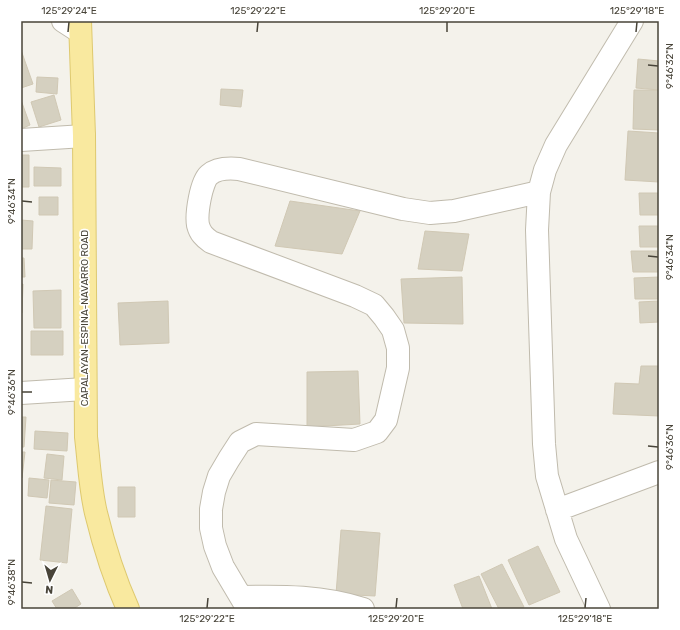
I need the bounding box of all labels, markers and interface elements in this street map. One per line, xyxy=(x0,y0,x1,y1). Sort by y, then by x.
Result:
text: 125°29'24"E xyxy=(41,5,97,17)
text: 125°29'22"E xyxy=(230,5,286,17)
text: 125°29'20"E xyxy=(419,5,475,17)
text: 125°29'18"E xyxy=(610,5,664,17)
text: 9°46'32"N xyxy=(664,43,676,89)
text: 9°46'34"N xyxy=(6,178,18,224)
street label: CAPALAYAN-ESPINA-NAVARRO ROAD xyxy=(79,230,91,406)
text: 9°46'34"N xyxy=(664,234,676,280)
text: 9°46'36"N xyxy=(6,369,18,415)
text: 9°46'36"N xyxy=(664,424,676,470)
text: 9°46'38"N xyxy=(6,559,18,605)
north arrow xyxy=(30,560,70,600)
text: N xyxy=(45,583,54,596)
text: 125°29'22"E xyxy=(179,613,235,625)
text: 125°29'20"E xyxy=(368,613,424,625)
text: 125°29'18"E xyxy=(558,613,612,625)

